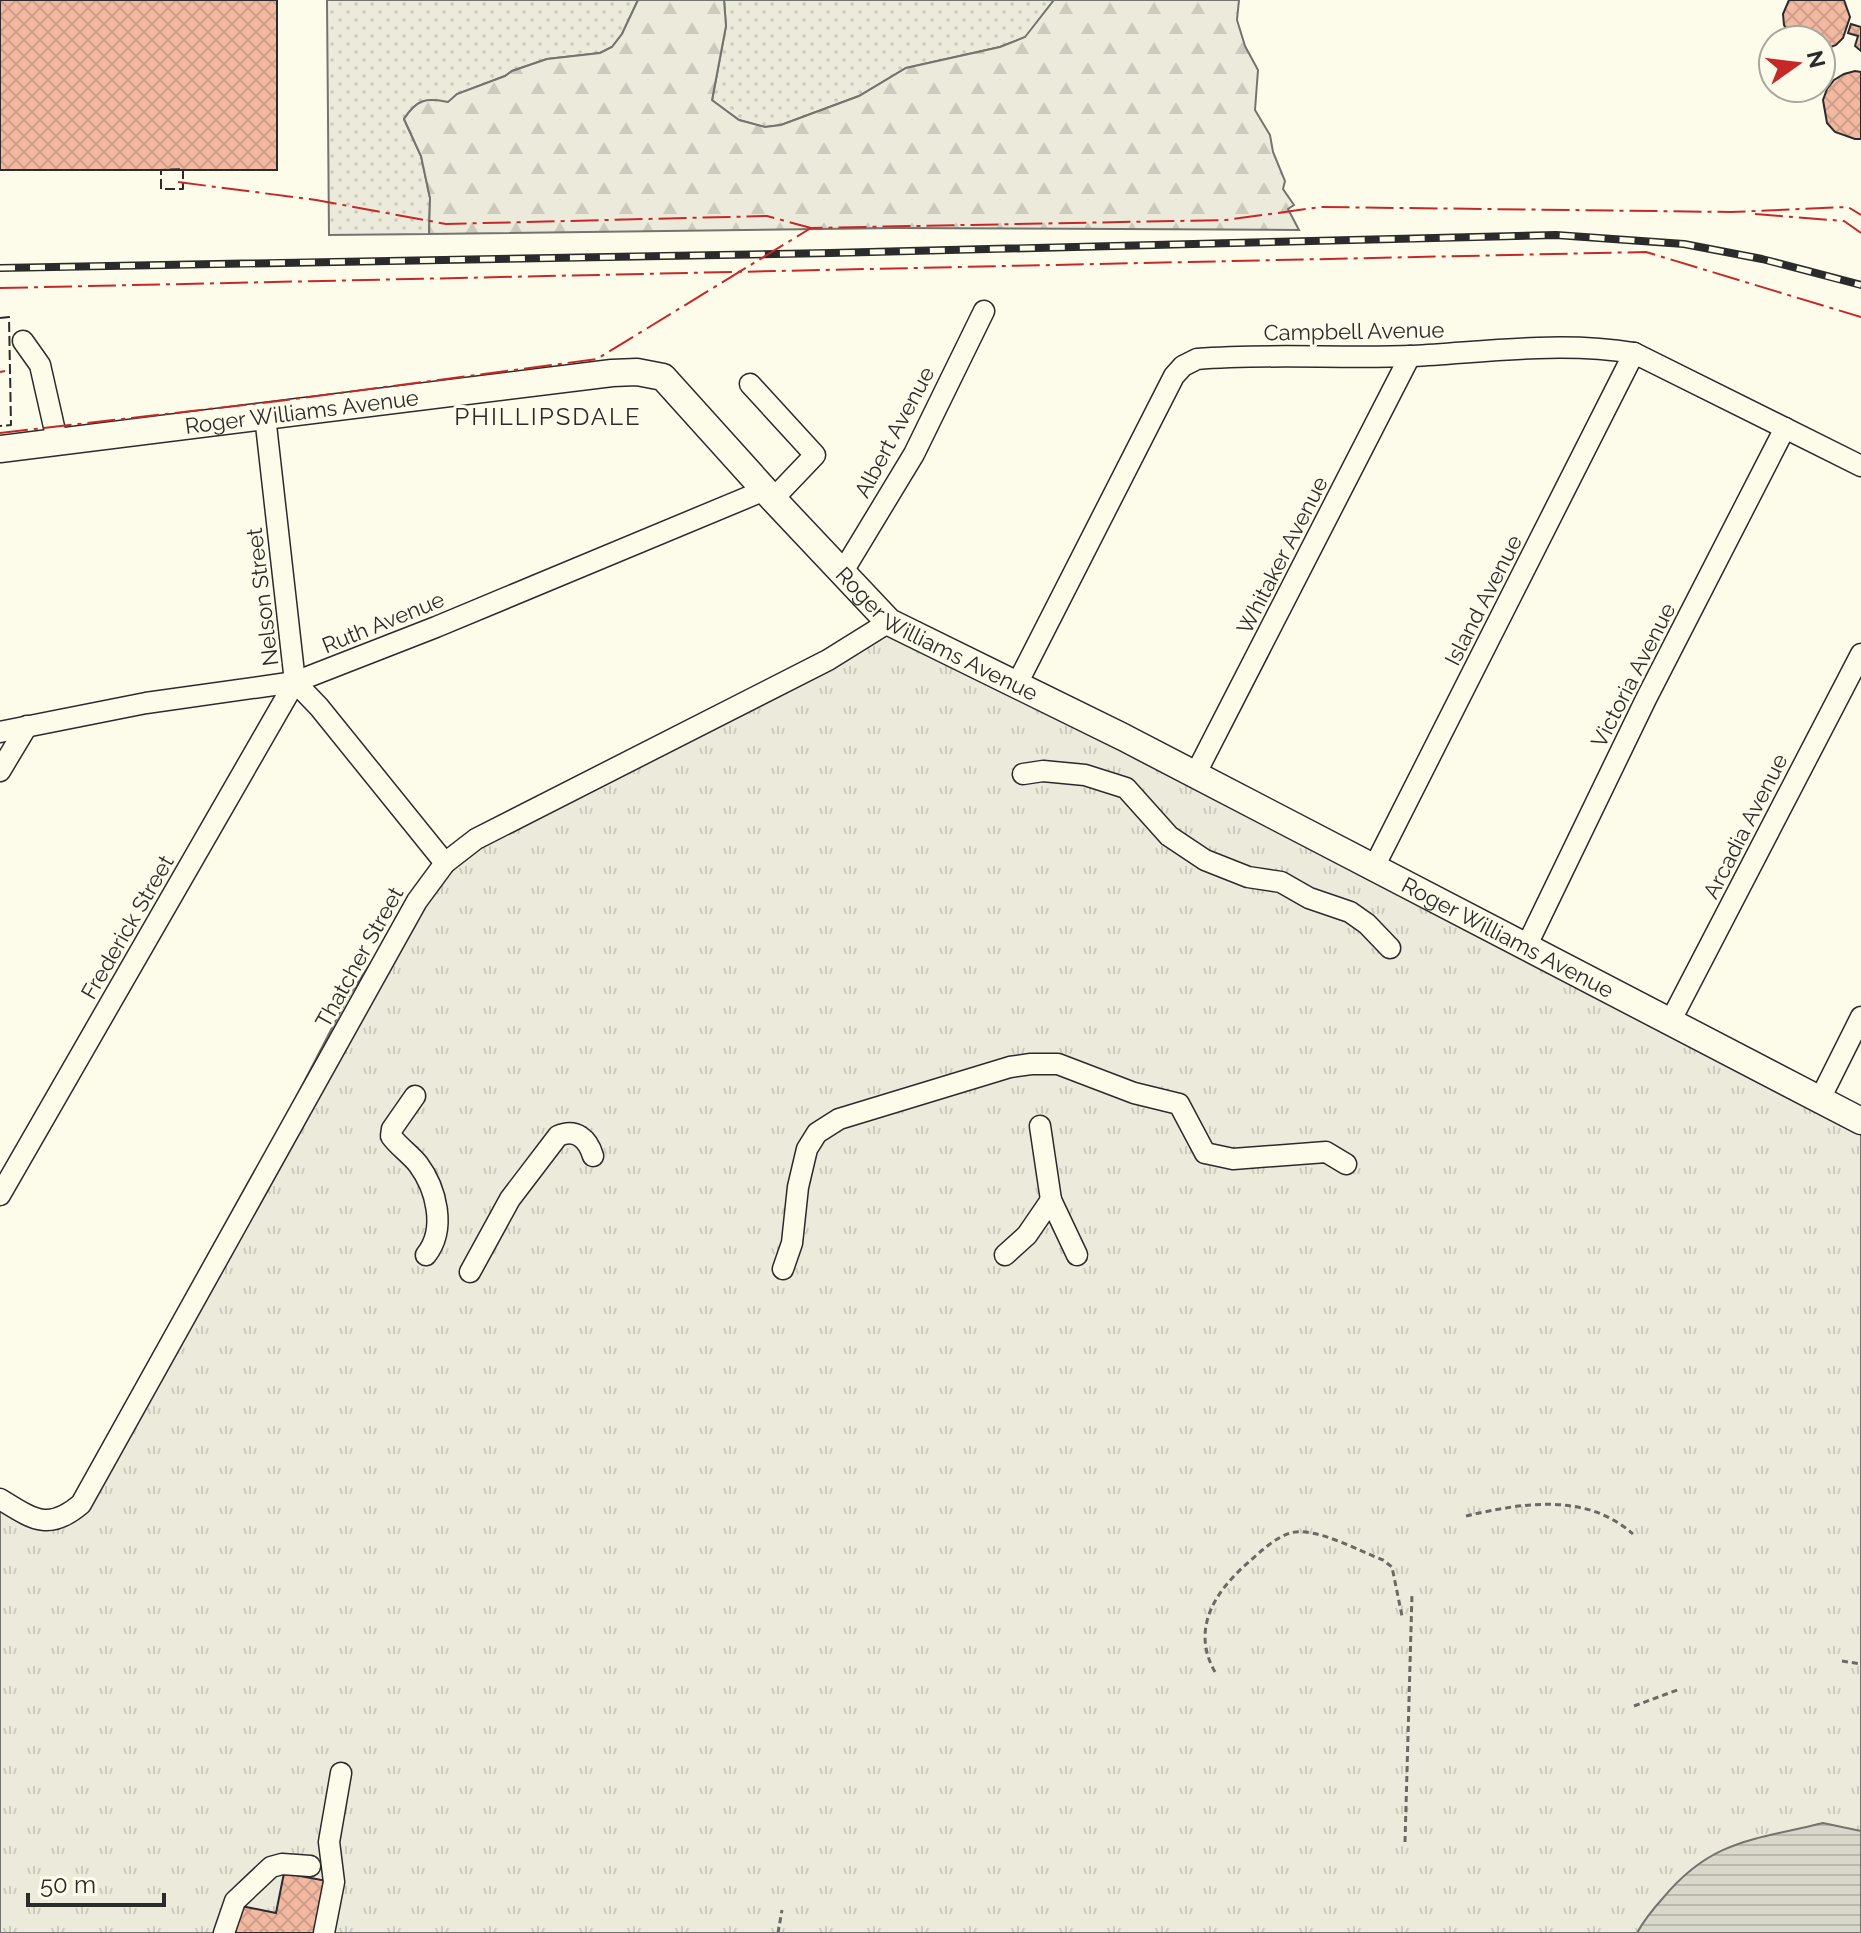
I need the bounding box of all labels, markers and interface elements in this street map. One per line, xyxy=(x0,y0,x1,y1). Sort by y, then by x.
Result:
north arrow xyxy=(1757,24,1837,104)
text: N xyxy=(1802,48,1831,70)
street label: Campbell Avenue xyxy=(1263,316,1445,346)
street label: Albert Avenue xyxy=(849,362,939,502)
street label: Roger Williams Avenue xyxy=(183,384,420,439)
district label: PHILLIPSDALE xyxy=(454,402,642,431)
street label: Whitaker Avenue xyxy=(1231,472,1333,638)
street label: Nelson Street xyxy=(241,526,283,667)
street label: Island Avenue xyxy=(1439,531,1527,669)
street label: Roger Williams Avenue xyxy=(831,561,1042,706)
street label: Ruth Avenue xyxy=(318,586,448,658)
street label: Victoria Avenue xyxy=(1585,598,1681,752)
street label: Arcadia Avenue xyxy=(1697,749,1793,903)
street label: Frederick Street xyxy=(75,850,179,1004)
street label: Roger Williams Avenue xyxy=(1397,871,1618,1003)
street label: Thatcher Street xyxy=(310,882,409,1032)
scale bar xyxy=(28,1857,164,1907)
text: 50 m xyxy=(40,1870,96,1899)

